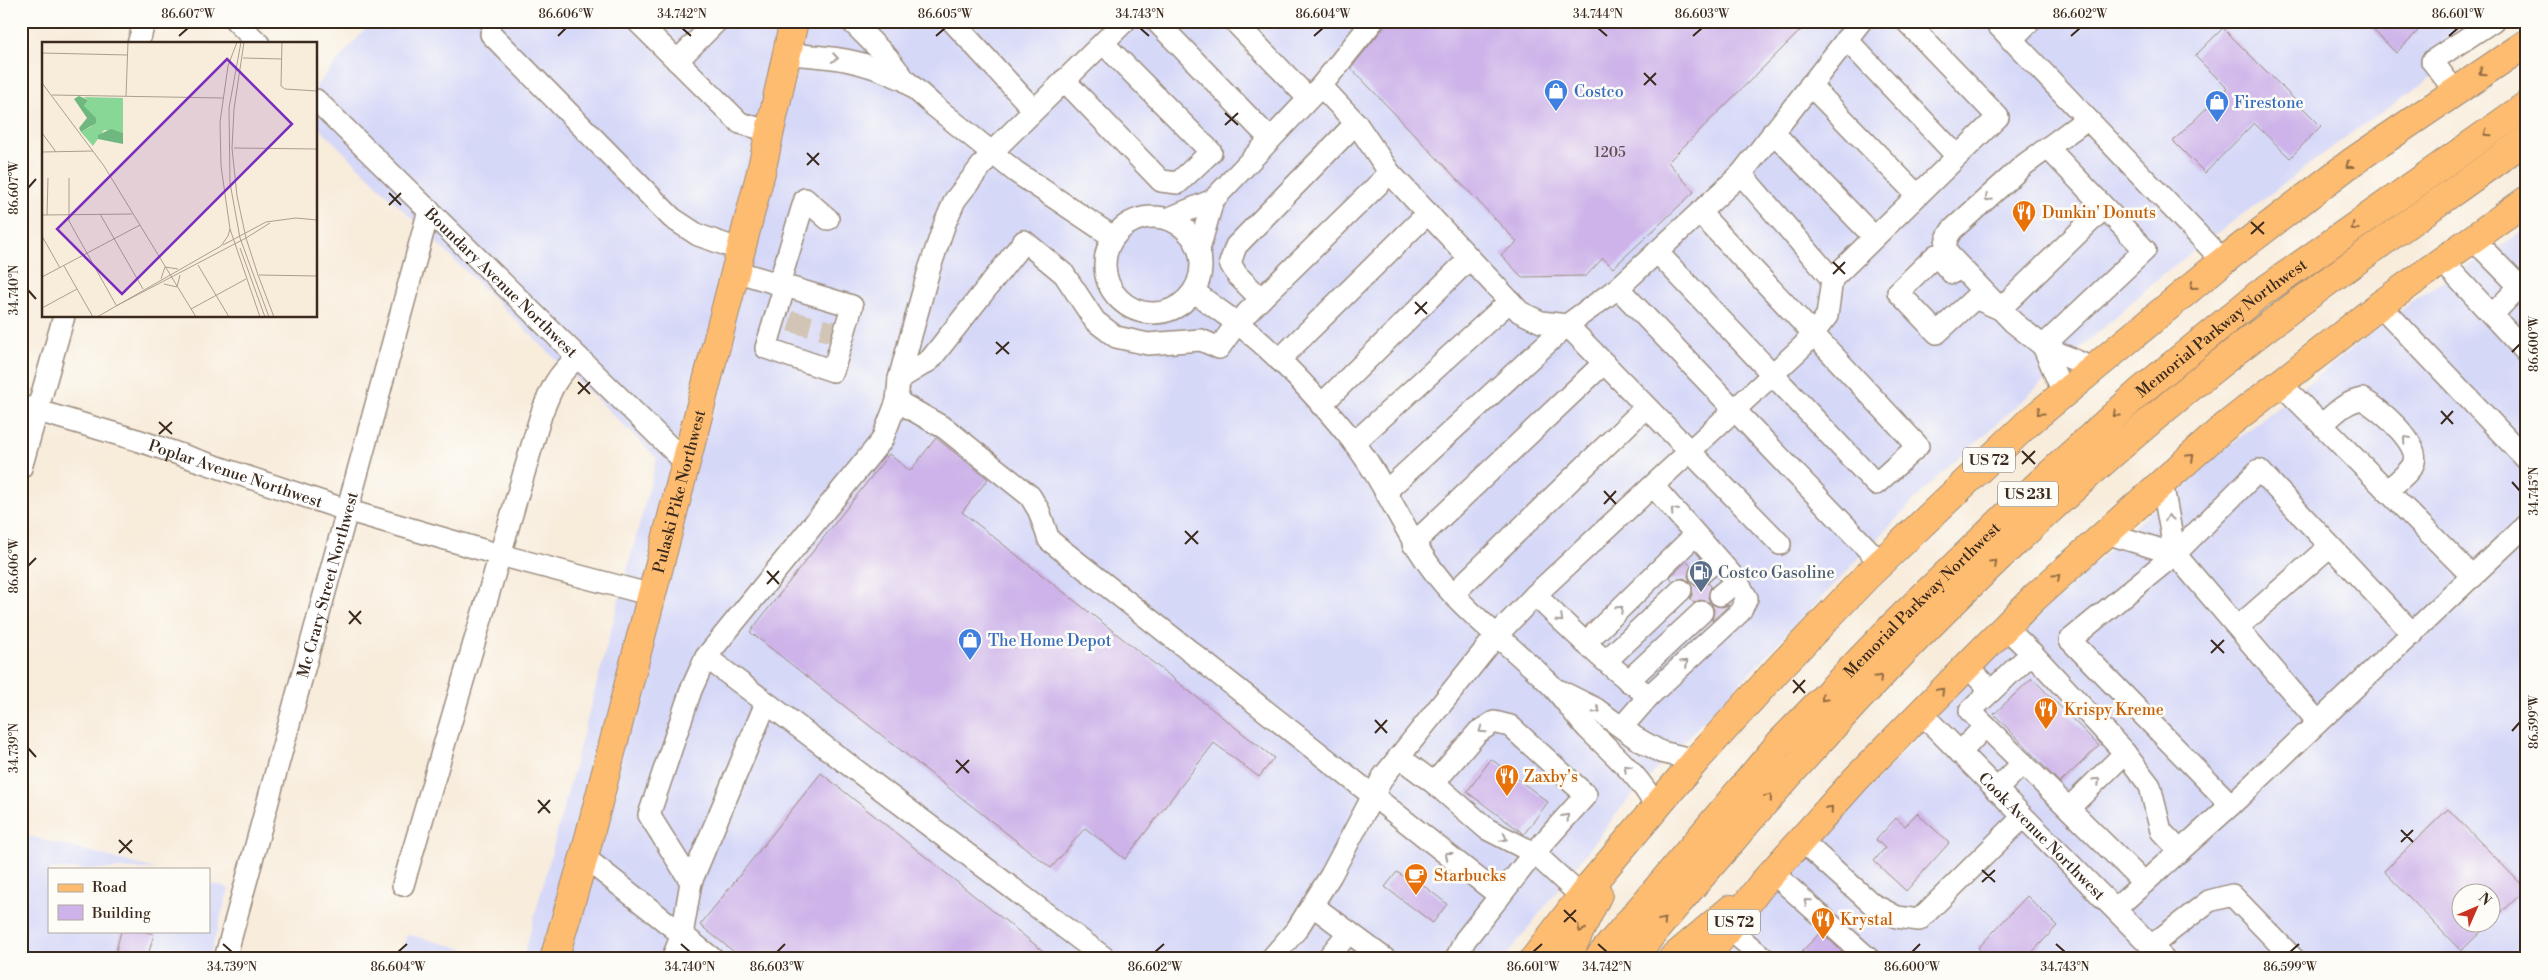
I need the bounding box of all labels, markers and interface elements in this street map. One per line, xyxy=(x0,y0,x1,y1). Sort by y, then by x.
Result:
text: 86.607°W xyxy=(161,7,216,22)
text: 86.606°W xyxy=(538,7,595,22)
text: 34.742°N xyxy=(657,7,707,22)
text: 86.605°W xyxy=(918,7,973,22)
text: 34.743°N xyxy=(1115,7,1165,22)
text: 86.604°W xyxy=(1296,7,1352,22)
text: 34.744°N xyxy=(1573,7,1623,22)
text: 86.603°W xyxy=(1675,7,1730,22)
text: 86.602°W xyxy=(2053,7,2108,22)
text: 86.601°W xyxy=(2432,7,2485,22)
inset map xyxy=(42,42,318,318)
one-way arrow xyxy=(831,52,840,62)
one-way arrow xyxy=(2478,66,2488,75)
shop icon: Costco xyxy=(1543,78,1569,112)
place label: Costco xyxy=(1574,82,1624,102)
shop icon: Firestone xyxy=(2204,89,2230,123)
place label: Firestone xyxy=(2234,93,2304,113)
one-way arrow xyxy=(2483,127,2493,136)
house number: 1205 xyxy=(1594,144,1626,162)
one-way arrow xyxy=(2345,159,2355,168)
text: 86.607°W xyxy=(7,160,22,215)
one-way arrow xyxy=(1985,192,1994,201)
restaurant icon: Dunkin' Donuts xyxy=(2011,199,2037,233)
street label: Boundary Avenue Northwest xyxy=(420,203,582,362)
place label: Dunkin' Donuts xyxy=(2042,203,2156,223)
one-way arrow xyxy=(2350,221,2360,230)
street label: Memorial Parkway Northwest xyxy=(2132,254,2311,402)
text: 34.740°N xyxy=(7,265,22,315)
one-way arrow xyxy=(2190,281,2199,289)
text: 86.600°W xyxy=(2527,315,2542,372)
one-way arrow xyxy=(2037,406,2046,415)
street label: Pulaski Pike Northwest xyxy=(649,407,710,575)
one-way arrow xyxy=(2113,408,2122,417)
one-way arrow xyxy=(2403,435,2412,444)
street label: Poplar Avenue Northwest xyxy=(146,436,325,513)
road number: US 72 xyxy=(1963,448,2015,472)
one-way arrow xyxy=(2185,454,2194,463)
text: 34.745°N xyxy=(2527,466,2542,516)
road number: US 231 xyxy=(1998,482,2058,506)
street label: Mc Crary Street Northwest xyxy=(293,489,363,680)
one-way arrow xyxy=(1671,507,1680,516)
one-way arrow xyxy=(2164,513,2174,522)
street label: Memorial Parkway Northwest xyxy=(1840,518,2005,682)
text: 86.606°W xyxy=(7,537,22,594)
fuel station icon: Costco Gasoline xyxy=(1688,559,1714,593)
one-way arrow xyxy=(1988,560,1997,569)
place label: Costco Gasoline xyxy=(1718,563,1834,583)
one-way arrow xyxy=(2052,574,2061,583)
one-way arrow xyxy=(1614,606,1623,615)
one-way arrow xyxy=(1554,613,1563,622)
shop icon: The Home Depot xyxy=(957,627,983,661)
place label: The Home Depot xyxy=(988,631,1112,651)
one-way arrow xyxy=(1679,660,1688,669)
one-way arrow xyxy=(1873,675,1882,684)
one-way arrow xyxy=(1935,688,1944,697)
one-way arrow xyxy=(1821,692,1830,701)
text: 86.599°W xyxy=(2527,694,2542,749)
restaurant icon: Krispy Kreme xyxy=(2033,696,2059,730)
place label: Krispy Kreme xyxy=(2064,700,2164,720)
one-way arrow xyxy=(1591,703,1600,713)
text: 34.739°N xyxy=(7,723,22,773)
one-way arrow xyxy=(1478,724,1488,733)
restaurant icon: Zaxby's xyxy=(1494,763,1520,797)
one-way arrow xyxy=(1624,765,1633,774)
place label: Zaxby's xyxy=(1524,767,1578,787)
street label: Cook Avenue Northwest xyxy=(1974,768,2109,905)
one-way arrow xyxy=(2091,778,2100,787)
one-way arrow xyxy=(1763,794,1772,803)
one-way arrow xyxy=(1824,806,1833,815)
one-way arrow xyxy=(1560,813,1569,822)
one-way arrow xyxy=(1499,832,1508,842)
one-way arrow xyxy=(1444,852,1453,861)
cafe icon: Starbucks xyxy=(1403,862,1429,896)
place label: Starbucks xyxy=(1434,866,1506,886)
legend xyxy=(48,868,210,932)
text: Road xyxy=(92,878,127,897)
north arrow xyxy=(2450,882,2500,932)
text: N xyxy=(2474,889,2495,910)
one-way arrow xyxy=(1804,899,1813,908)
text: Building xyxy=(91,904,151,923)
restaurant icon: Krystal xyxy=(1810,906,1836,940)
road number: US 72 xyxy=(1708,910,1760,934)
place label: Krystal xyxy=(1840,910,1893,930)
one-way arrow xyxy=(1658,918,1667,927)
one-way arrow xyxy=(1577,924,1587,933)
text: 34.739°N xyxy=(207,960,257,975)
text: 86.604°W xyxy=(371,960,427,975)
text: 34.740°N xyxy=(665,960,715,975)
text: 86.603°W xyxy=(750,960,805,975)
text: 86.602°W xyxy=(1128,960,1183,975)
text: 86.601°W xyxy=(1507,960,1560,975)
text: 34.742°N xyxy=(1582,960,1632,975)
text: 86.600°W xyxy=(1884,960,1941,975)
text: 34.743°N xyxy=(2040,960,2090,975)
text: 86.599°W xyxy=(2263,960,2318,975)

